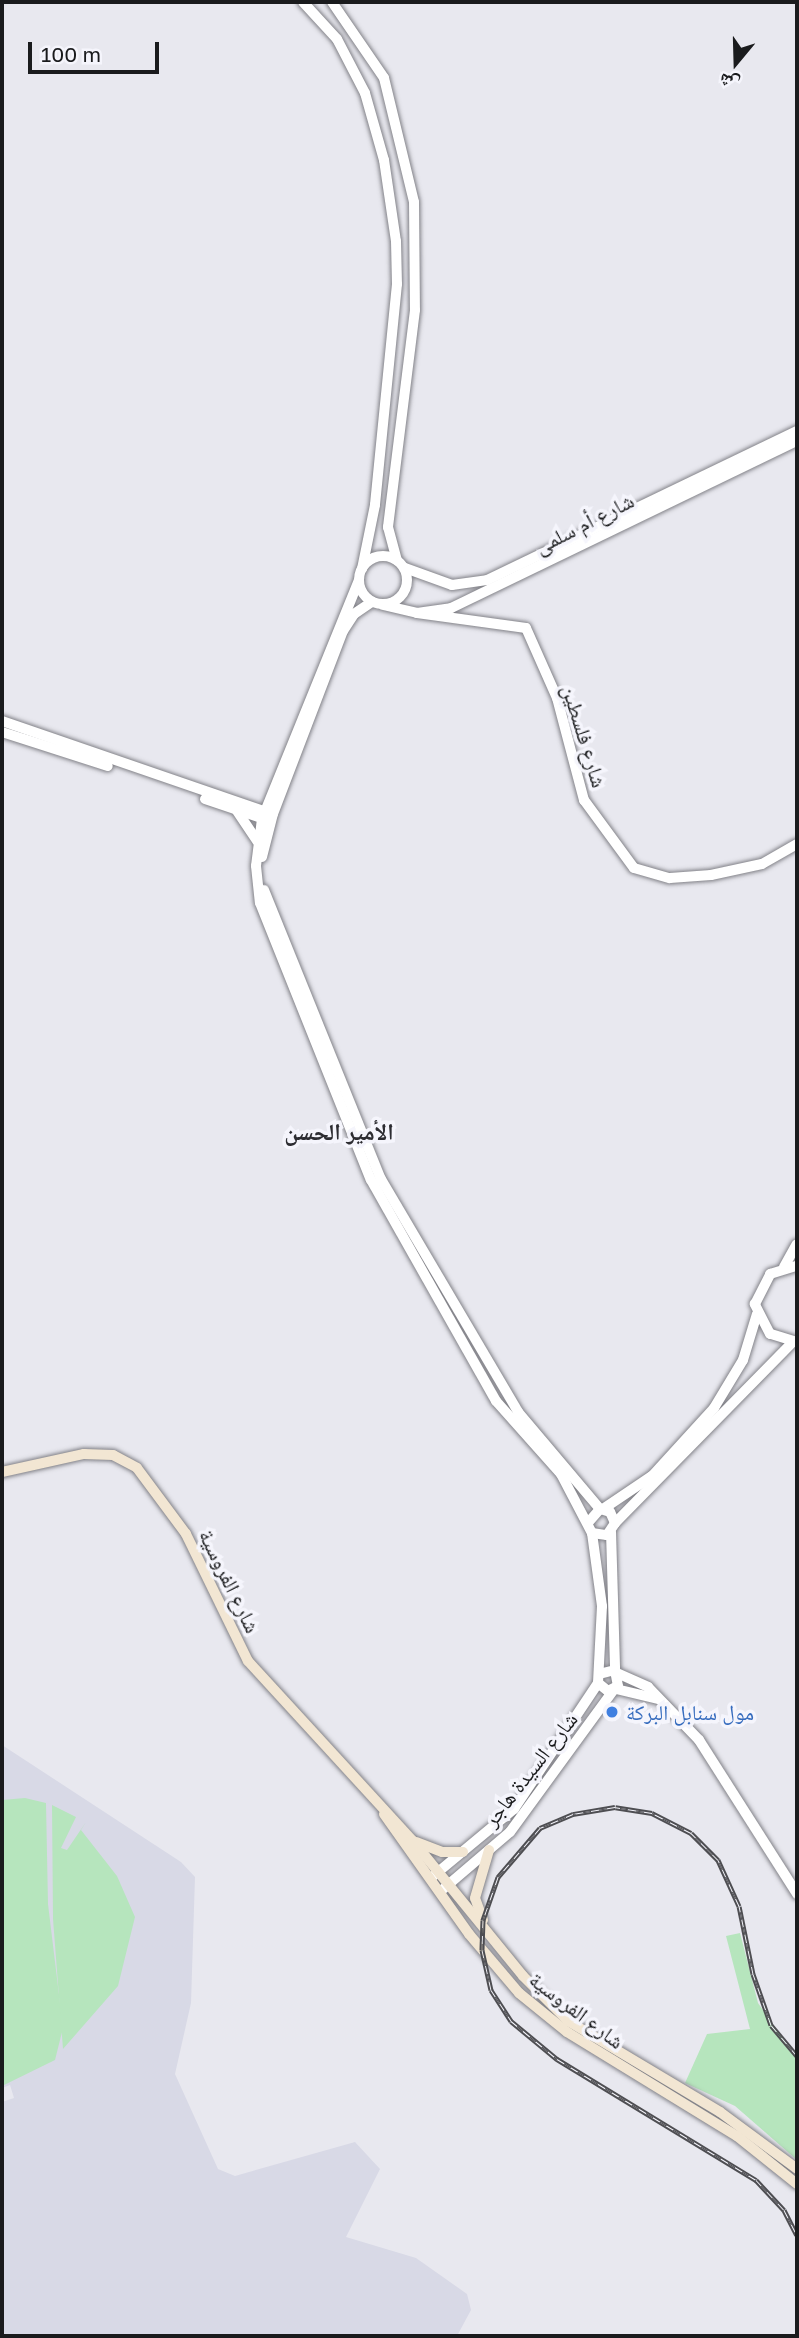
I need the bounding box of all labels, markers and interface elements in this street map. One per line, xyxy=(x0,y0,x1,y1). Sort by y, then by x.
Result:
scale bar xyxy=(32,28,163,72)
north arrow xyxy=(701,28,771,98)
text: 100 m xyxy=(41,41,101,67)
text: ش xyxy=(716,69,742,97)
street label: شارع أم سلمى xyxy=(530,487,638,559)
street label: شارع فلسطين xyxy=(557,682,613,790)
district label: الأمير الحسن xyxy=(284,1117,394,1145)
street label: شارع الفروسية xyxy=(194,1525,266,1637)
place label: مول سنابل البركة xyxy=(626,1699,754,1725)
marker: مول سنابل البركة xyxy=(604,1704,620,1720)
street label: شارع السيدة هاجر xyxy=(478,1707,582,1831)
street label: شارع الفروسية xyxy=(525,1966,629,2054)

